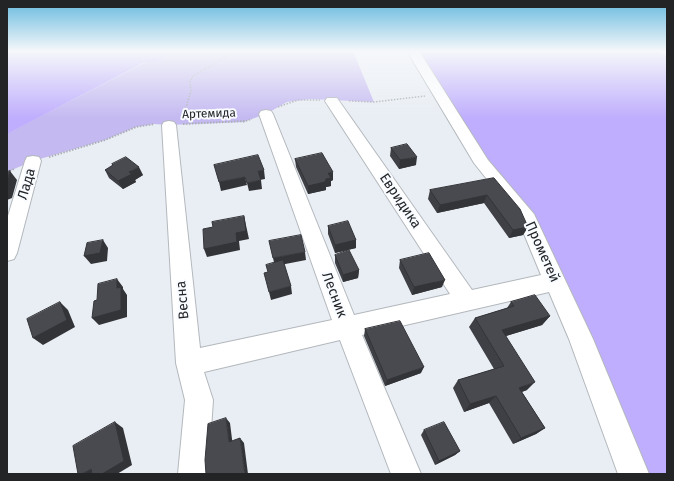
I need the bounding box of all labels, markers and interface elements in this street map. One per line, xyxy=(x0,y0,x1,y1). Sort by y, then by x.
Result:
street label: Артемида xyxy=(182,106,236,122)
street label: Лада xyxy=(14,166,40,202)
street label: Евридика xyxy=(375,170,425,232)
street label: Прометей xyxy=(521,219,563,285)
street label: Лесник xyxy=(318,270,350,320)
street label: Весна xyxy=(173,280,193,320)

